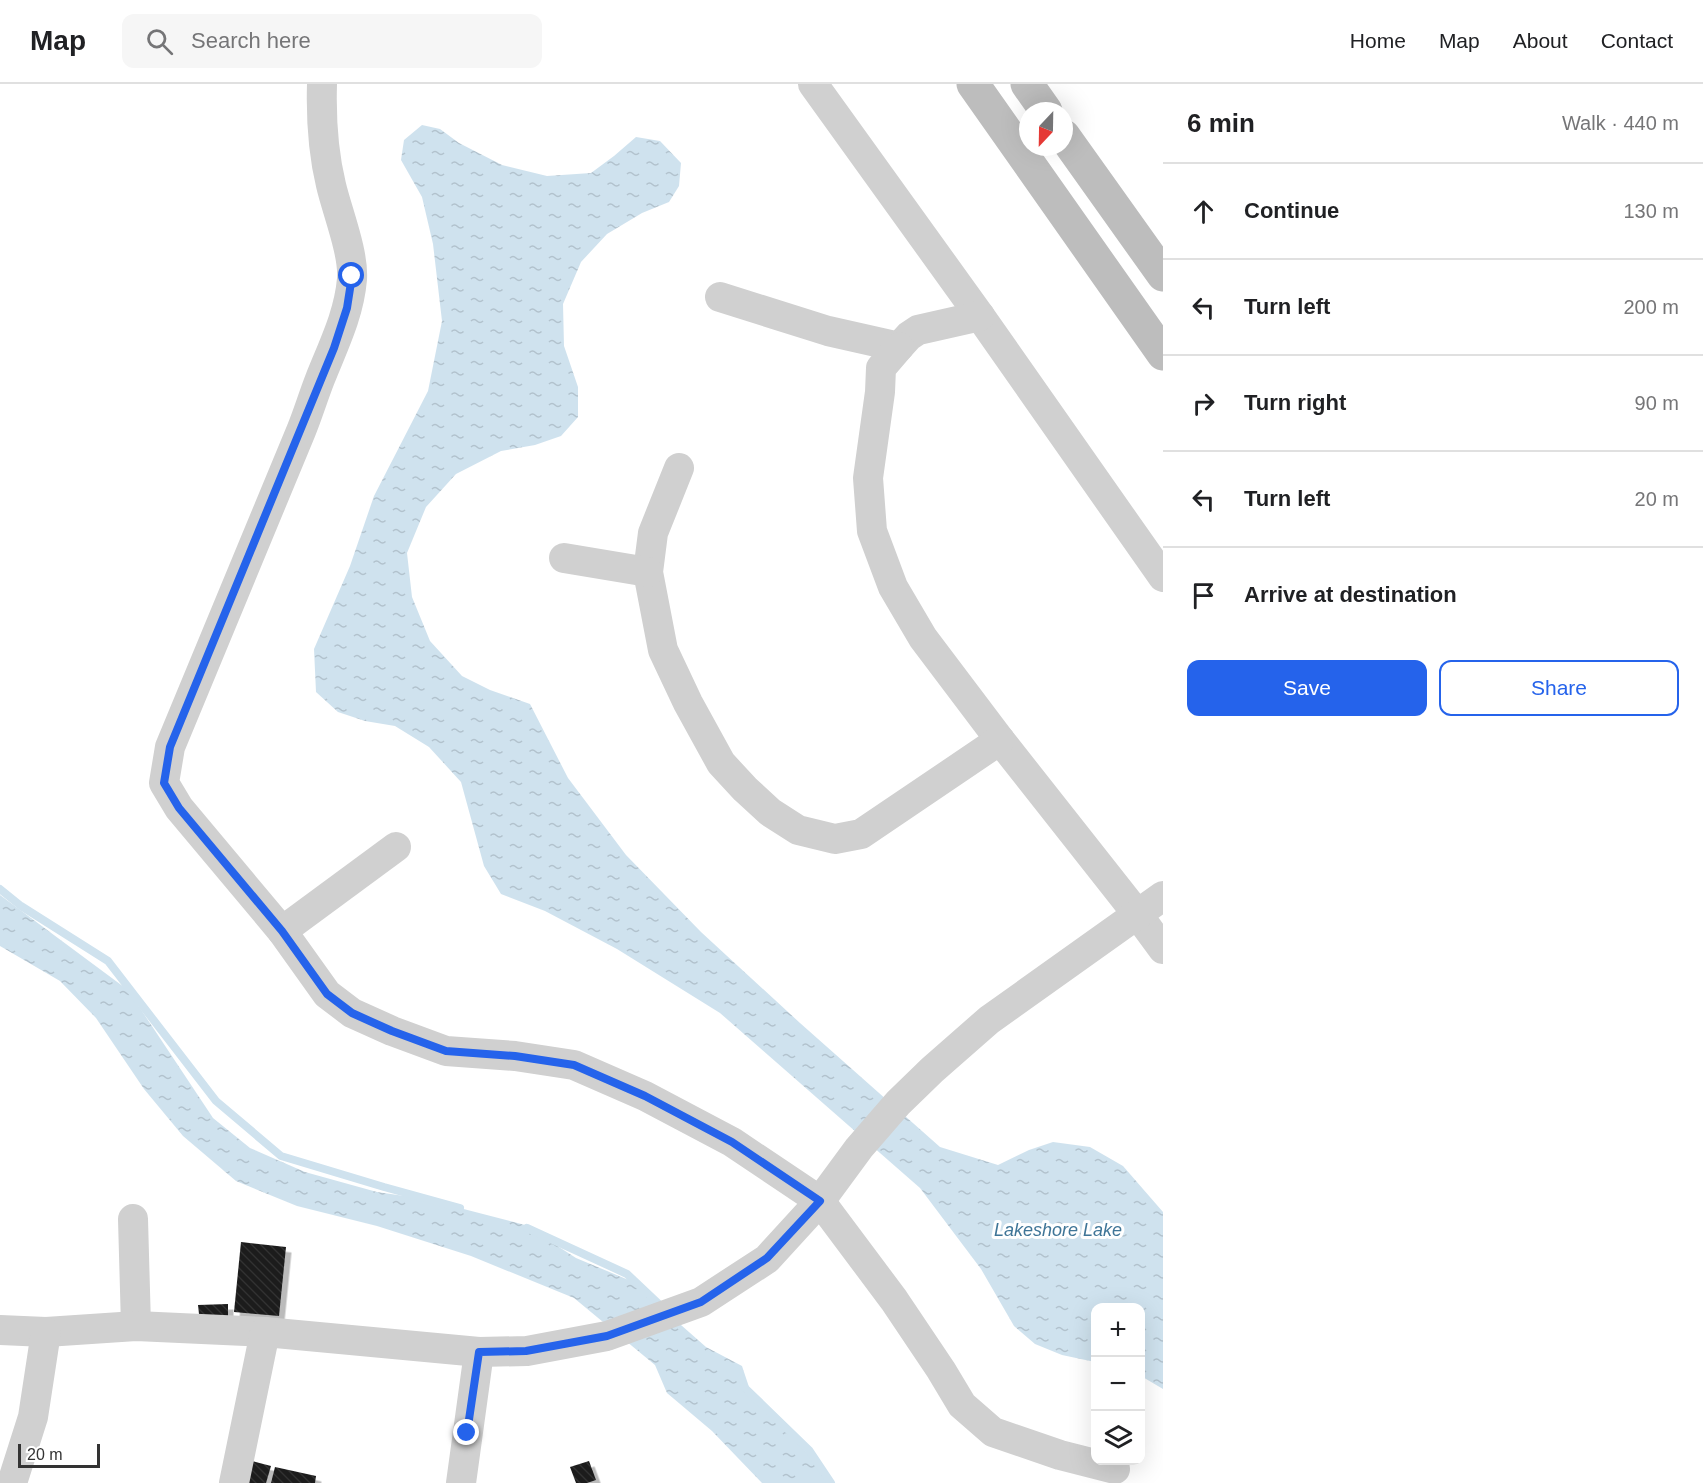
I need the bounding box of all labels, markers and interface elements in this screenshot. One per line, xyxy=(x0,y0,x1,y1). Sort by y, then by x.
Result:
search box xyxy=(122,14,542,68)
text: Map xyxy=(30,25,86,56)
icon: search xyxy=(143,25,176,58)
text: Search here xyxy=(191,28,311,53)
text: Home xyxy=(1350,29,1406,52)
text: Map xyxy=(1439,29,1480,52)
text: About xyxy=(1513,29,1568,52)
text: Contact xyxy=(1601,29,1673,52)
north arrow xyxy=(1019,102,1073,156)
text: 6 min xyxy=(1187,108,1255,138)
text: Walk · 440 m xyxy=(1562,112,1679,134)
icon: ahead xyxy=(1187,195,1220,228)
text: Continue xyxy=(1244,198,1339,223)
text: 130 m xyxy=(1623,200,1679,222)
route start xyxy=(338,262,364,288)
icon: left xyxy=(1187,291,1220,324)
text: Turn left xyxy=(1244,294,1330,319)
text: 200 m xyxy=(1623,296,1679,318)
icon: right xyxy=(1187,387,1220,420)
text: Turn right xyxy=(1244,390,1346,415)
text: 90 m xyxy=(1635,392,1679,414)
icon: left xyxy=(1187,483,1220,516)
text: Turn left xyxy=(1244,486,1330,511)
text: 20 m xyxy=(1635,488,1679,510)
icon: arrive xyxy=(1187,579,1220,612)
text: Arrive at destination xyxy=(1244,582,1457,607)
button: Save xyxy=(1187,660,1427,716)
button: Share xyxy=(1439,660,1679,716)
water label: Lakeshore Lake xyxy=(994,1220,1122,1240)
map controls xyxy=(1091,1303,1145,1465)
button: + xyxy=(1091,1303,1145,1357)
button: − xyxy=(1091,1357,1145,1411)
button: layers xyxy=(1091,1411,1145,1465)
route end xyxy=(453,1419,479,1445)
scale bar xyxy=(18,1441,100,1468)
text: 20 m xyxy=(27,1446,63,1463)

